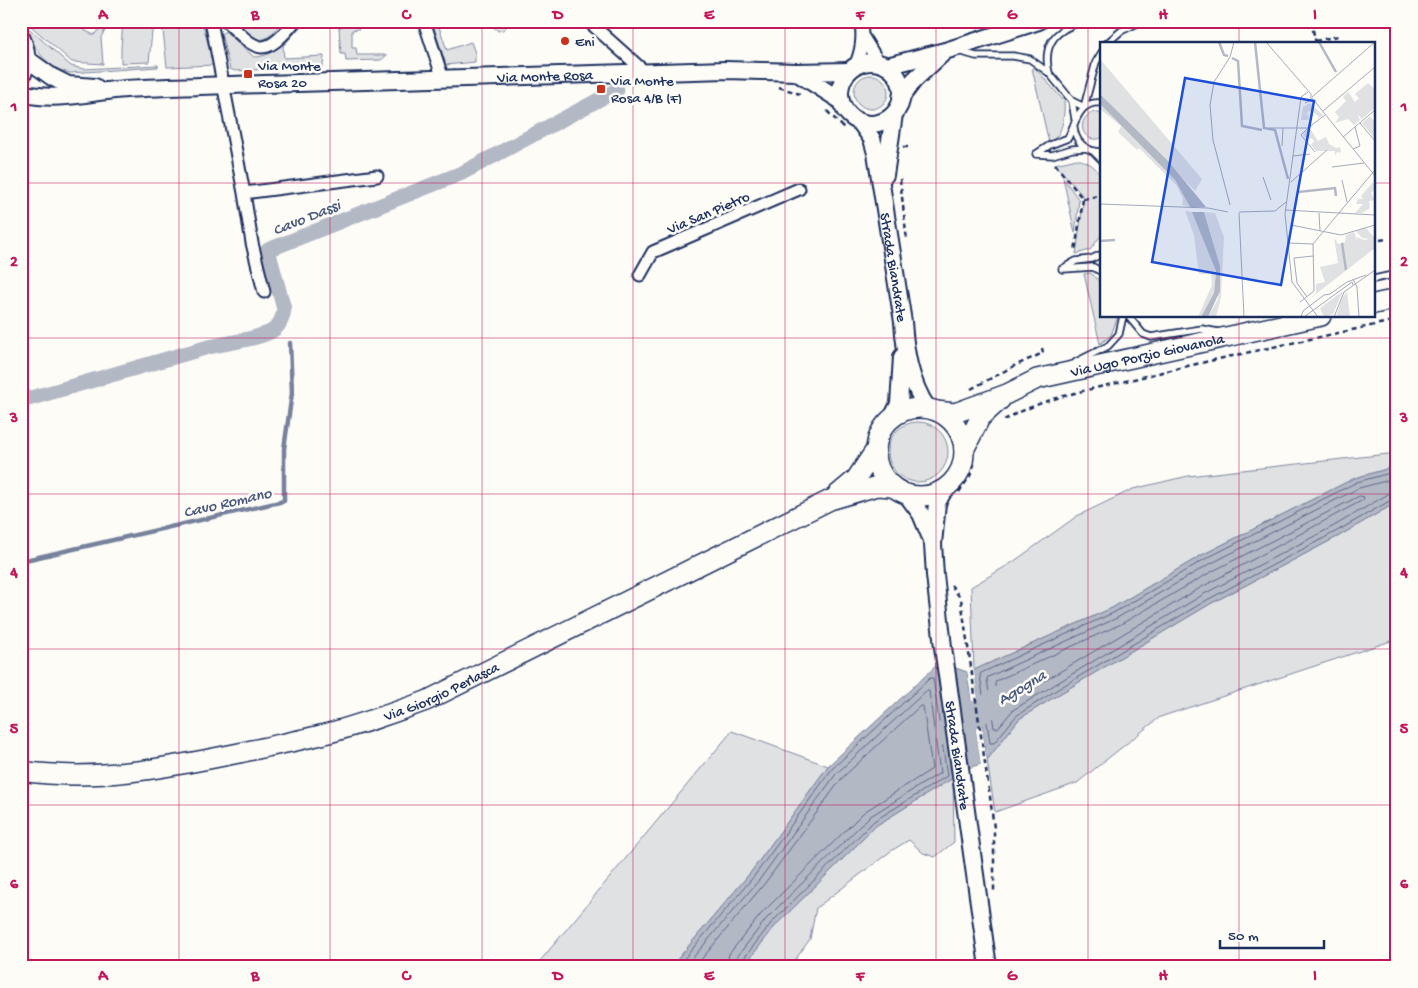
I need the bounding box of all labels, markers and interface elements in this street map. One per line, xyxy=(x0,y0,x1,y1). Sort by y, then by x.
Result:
text: A xyxy=(97,7,109,26)
text: B xyxy=(250,7,260,26)
text: C xyxy=(401,7,412,26)
text: D xyxy=(551,7,564,26)
text: E xyxy=(704,7,715,26)
text: F xyxy=(855,7,866,26)
text: G xyxy=(1007,7,1018,26)
text: H xyxy=(1158,7,1168,26)
text: I xyxy=(1313,7,1317,26)
place label: Eni xyxy=(575,34,595,52)
marker: Eni xyxy=(559,35,571,47)
inset map xyxy=(1100,42,1376,318)
place label: Via Monte Rosa 20 xyxy=(257,58,321,93)
street label: Via Monte Rosa xyxy=(496,67,594,88)
marker: Via Monte Rosa 20 xyxy=(242,68,254,80)
place label: Via Monte Rosa 4/B (F) xyxy=(610,73,682,108)
marker: Via Monte Rosa 4/B (F) xyxy=(595,83,607,95)
text: 1 xyxy=(10,99,17,118)
text: 1 xyxy=(1400,99,1407,118)
street label: Via San Pietro xyxy=(664,188,753,240)
water label: Cavo Dassi xyxy=(271,197,345,241)
street label: Strada Biandrate xyxy=(875,212,910,324)
text: 2 xyxy=(10,254,18,273)
text: 2 xyxy=(1400,254,1408,273)
street label: Via Ugo Porzio Giovanola xyxy=(1068,331,1227,382)
text: 3 xyxy=(9,410,18,429)
text: 3 xyxy=(1399,410,1408,429)
water label: Cavo Romano xyxy=(182,485,274,524)
text: 4 xyxy=(9,565,18,584)
text: 4 xyxy=(1399,565,1408,584)
street label: Via Giorgio Perlasca xyxy=(381,659,503,727)
water label: Agogna xyxy=(995,667,1051,711)
street label: Strada Biandrate xyxy=(940,700,973,812)
text: 5 xyxy=(10,721,19,740)
text: 5 xyxy=(1400,721,1409,740)
text: 6 xyxy=(10,876,19,895)
text: 6 xyxy=(1400,876,1409,895)
scale bar xyxy=(1220,918,1324,950)
text: 50 m xyxy=(1228,928,1259,946)
text: A xyxy=(97,968,109,987)
text: B xyxy=(250,968,260,987)
text: C xyxy=(401,968,412,987)
text: D xyxy=(551,968,564,987)
text: E xyxy=(704,968,715,987)
text: F xyxy=(855,968,866,987)
text: G xyxy=(1007,968,1018,987)
text: H xyxy=(1158,968,1168,987)
text: I xyxy=(1313,968,1317,987)

